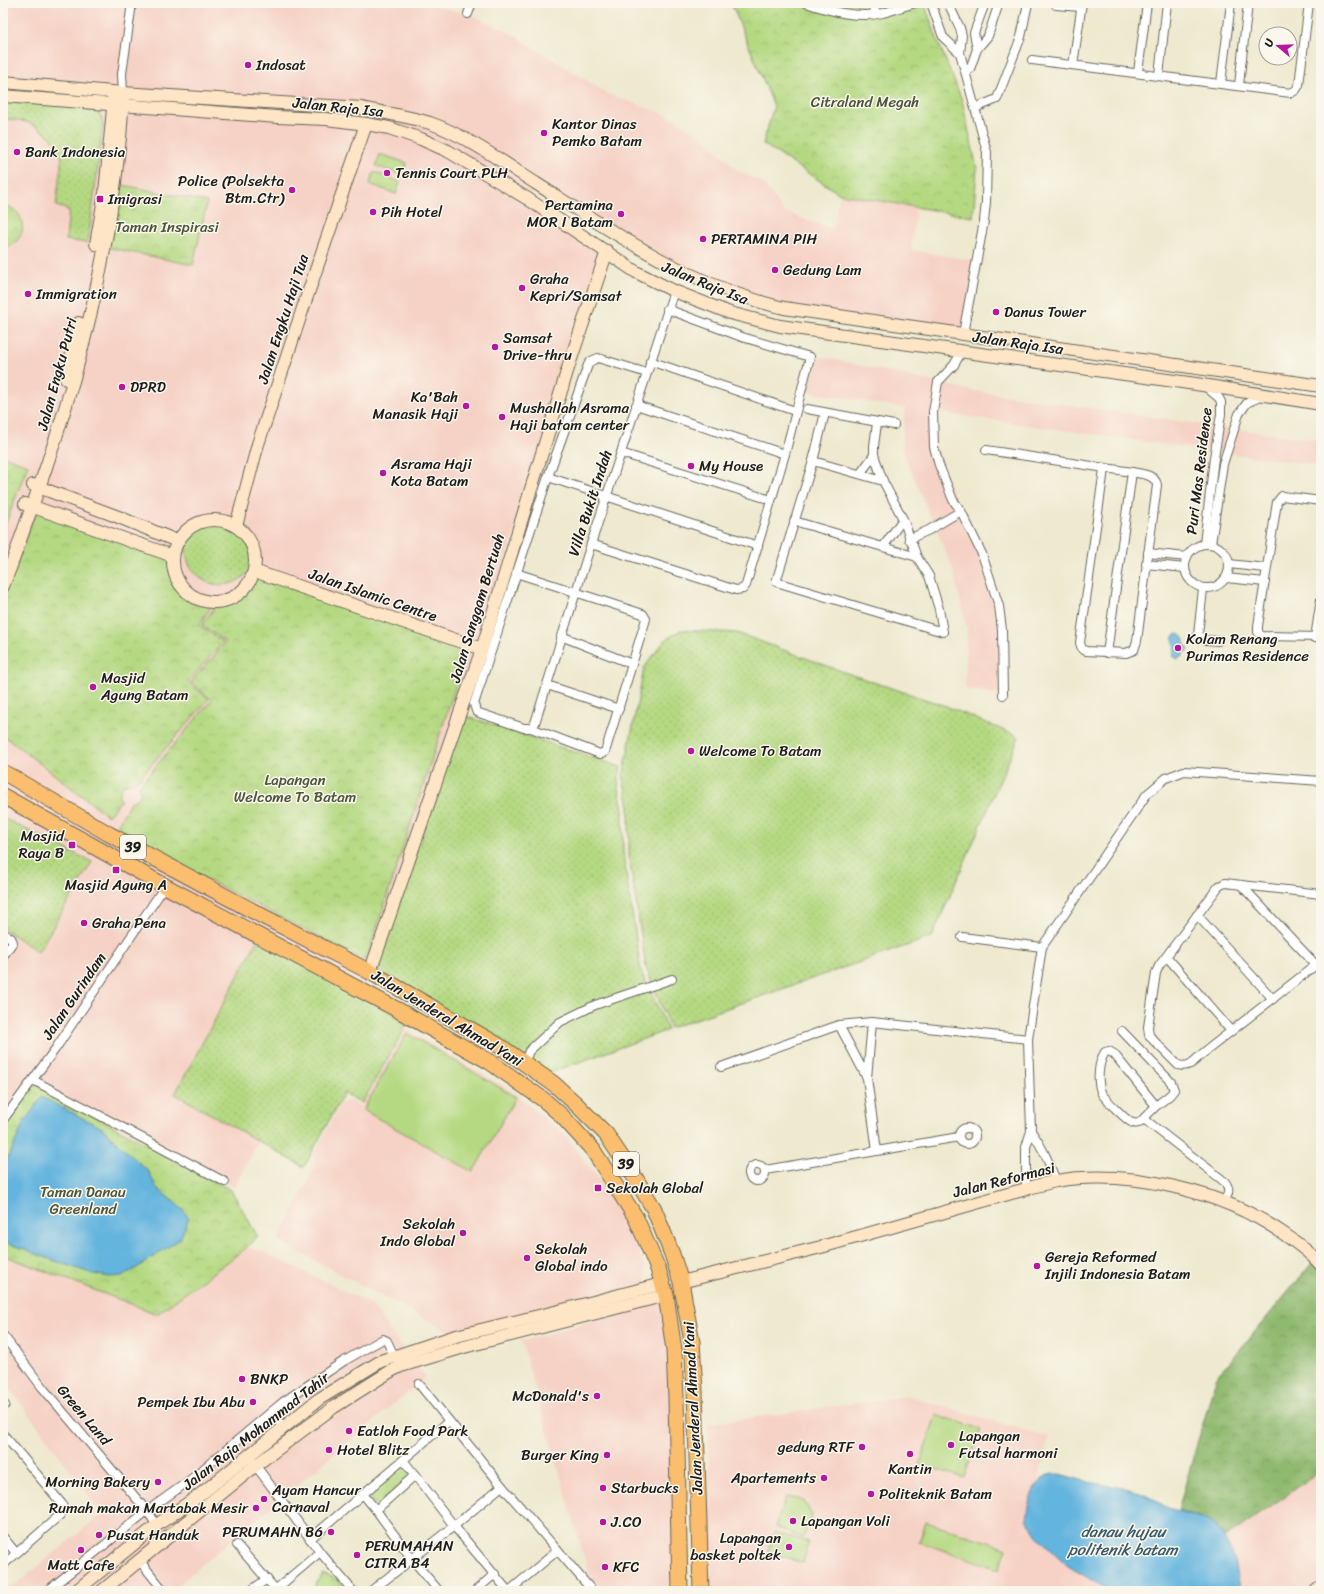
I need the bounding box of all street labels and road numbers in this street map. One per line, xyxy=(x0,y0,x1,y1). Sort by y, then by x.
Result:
street label: Jalan Raja Isa xyxy=(290,89,385,125)
street label: Jalan Engku Haji Tua xyxy=(249,250,316,388)
street label: Jalan Raja Isa xyxy=(657,253,753,312)
street label: Jalan Engku Putri xyxy=(29,314,85,434)
street label: Jalan Raja Isa xyxy=(970,324,1065,362)
street label: Puri Mas Residence xyxy=(1178,406,1220,536)
street label: Villa Bukit Indah xyxy=(561,446,619,560)
street label: Jalan Sanggam Bertuah xyxy=(442,530,512,687)
street label: Jalan Islamic Centre xyxy=(304,561,441,629)
road number: 39 xyxy=(120,835,146,859)
street label: Jalan Gurindam xyxy=(34,947,113,1046)
street label: Jalan Jenderal Ahmad Yani xyxy=(365,962,529,1074)
road number: 39 xyxy=(613,1152,639,1176)
street label: Jalan Reformasi xyxy=(949,1155,1059,1205)
street label: Jalan Jenderal Ahmad Yani xyxy=(675,1320,711,1496)
street label: Jalan Raja Mohammad Tahir xyxy=(176,1365,336,1498)
street label: Green Land xyxy=(50,1379,118,1452)

